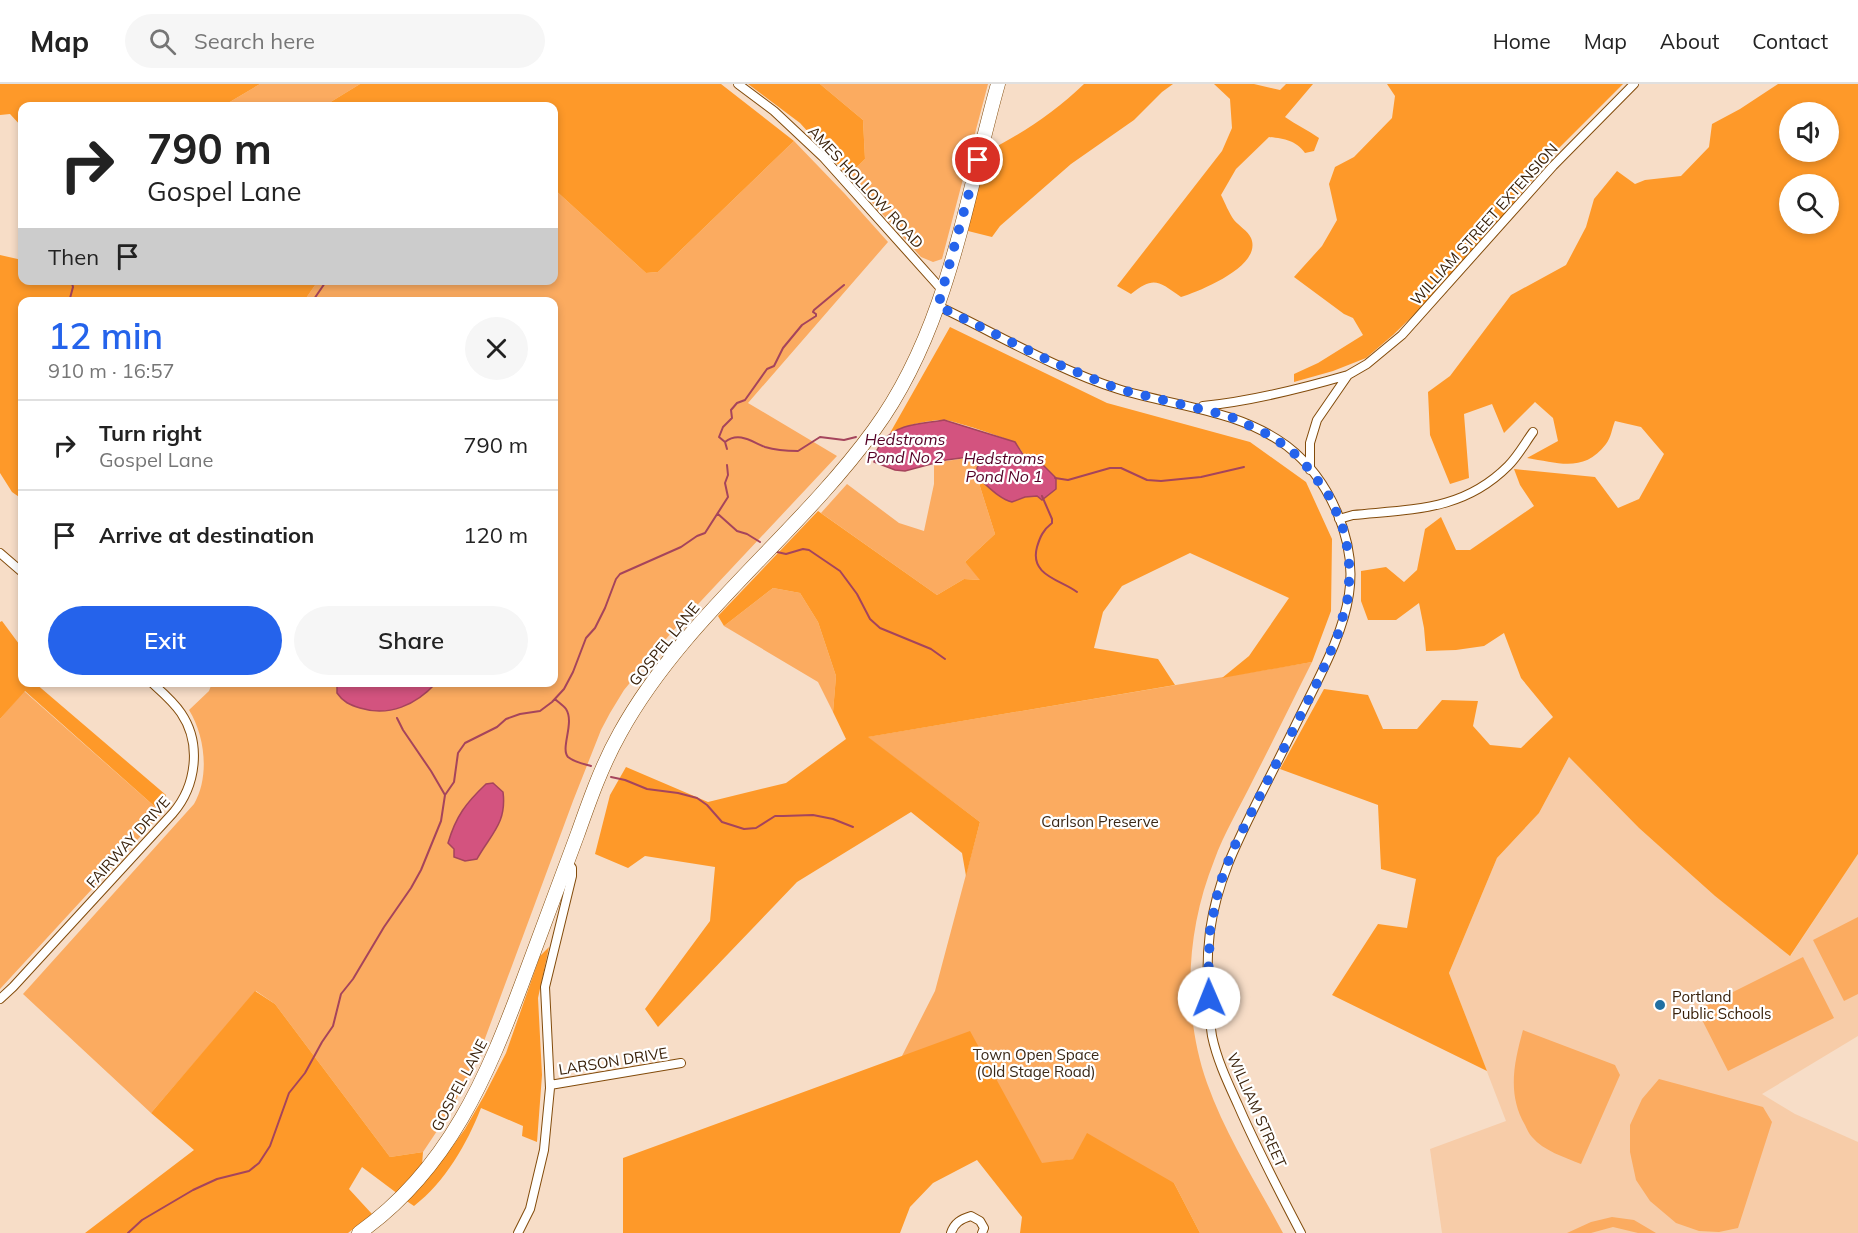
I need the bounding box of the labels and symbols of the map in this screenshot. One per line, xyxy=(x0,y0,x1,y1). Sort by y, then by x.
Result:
street label: AMES HOLLOW ROAD xyxy=(804,122,928,252)
pin xyxy=(952,134,1003,185)
street label: WILLIAM STREET EXTENSION xyxy=(1406,139,1562,309)
water label: Hedstroms Pond No 2 xyxy=(865,429,945,467)
water label: Hedstroms Pond No 1 xyxy=(964,448,1044,486)
street label: GOSPEL LANE xyxy=(625,598,703,689)
street label: FAIRWAY DRIVE xyxy=(82,792,174,892)
park label: Carlson Preserve xyxy=(1041,812,1159,831)
position arrow xyxy=(1177,966,1241,1030)
place label: Portland Public Schools xyxy=(1672,987,1772,1023)
marker: Portland Public Schools xyxy=(1653,998,1667,1012)
street label: GOSPEL LANE xyxy=(427,1036,491,1134)
street label: LARSON DRIVE xyxy=(557,1043,669,1079)
park label: Town Open Space (Old Stage Road) xyxy=(973,1045,1099,1081)
street label: WILLIAM STREET xyxy=(1223,1050,1291,1170)

